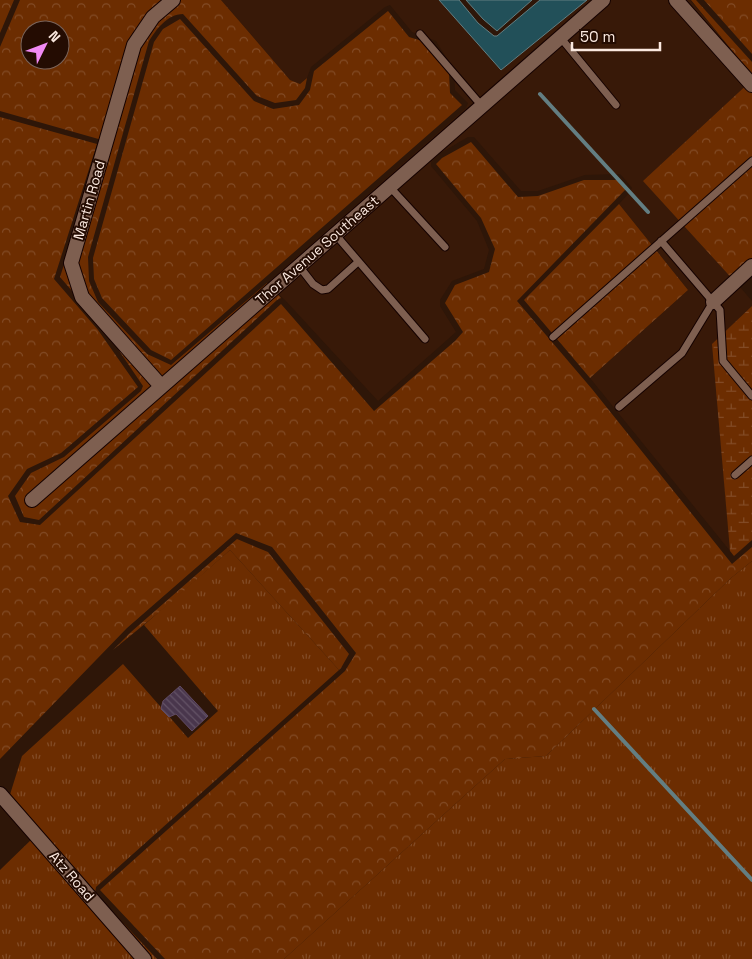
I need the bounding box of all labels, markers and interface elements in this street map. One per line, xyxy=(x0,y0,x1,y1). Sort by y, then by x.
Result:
north arrow xyxy=(20,20,70,70)
scale bar xyxy=(572,20,660,52)
text: N xyxy=(45,27,64,46)
text: 50 m xyxy=(580,27,615,46)
street label: Martin Road xyxy=(69,158,109,242)
street label: Thor Avenue Southeast xyxy=(251,191,383,309)
street label: Atz Road xyxy=(45,847,99,905)

